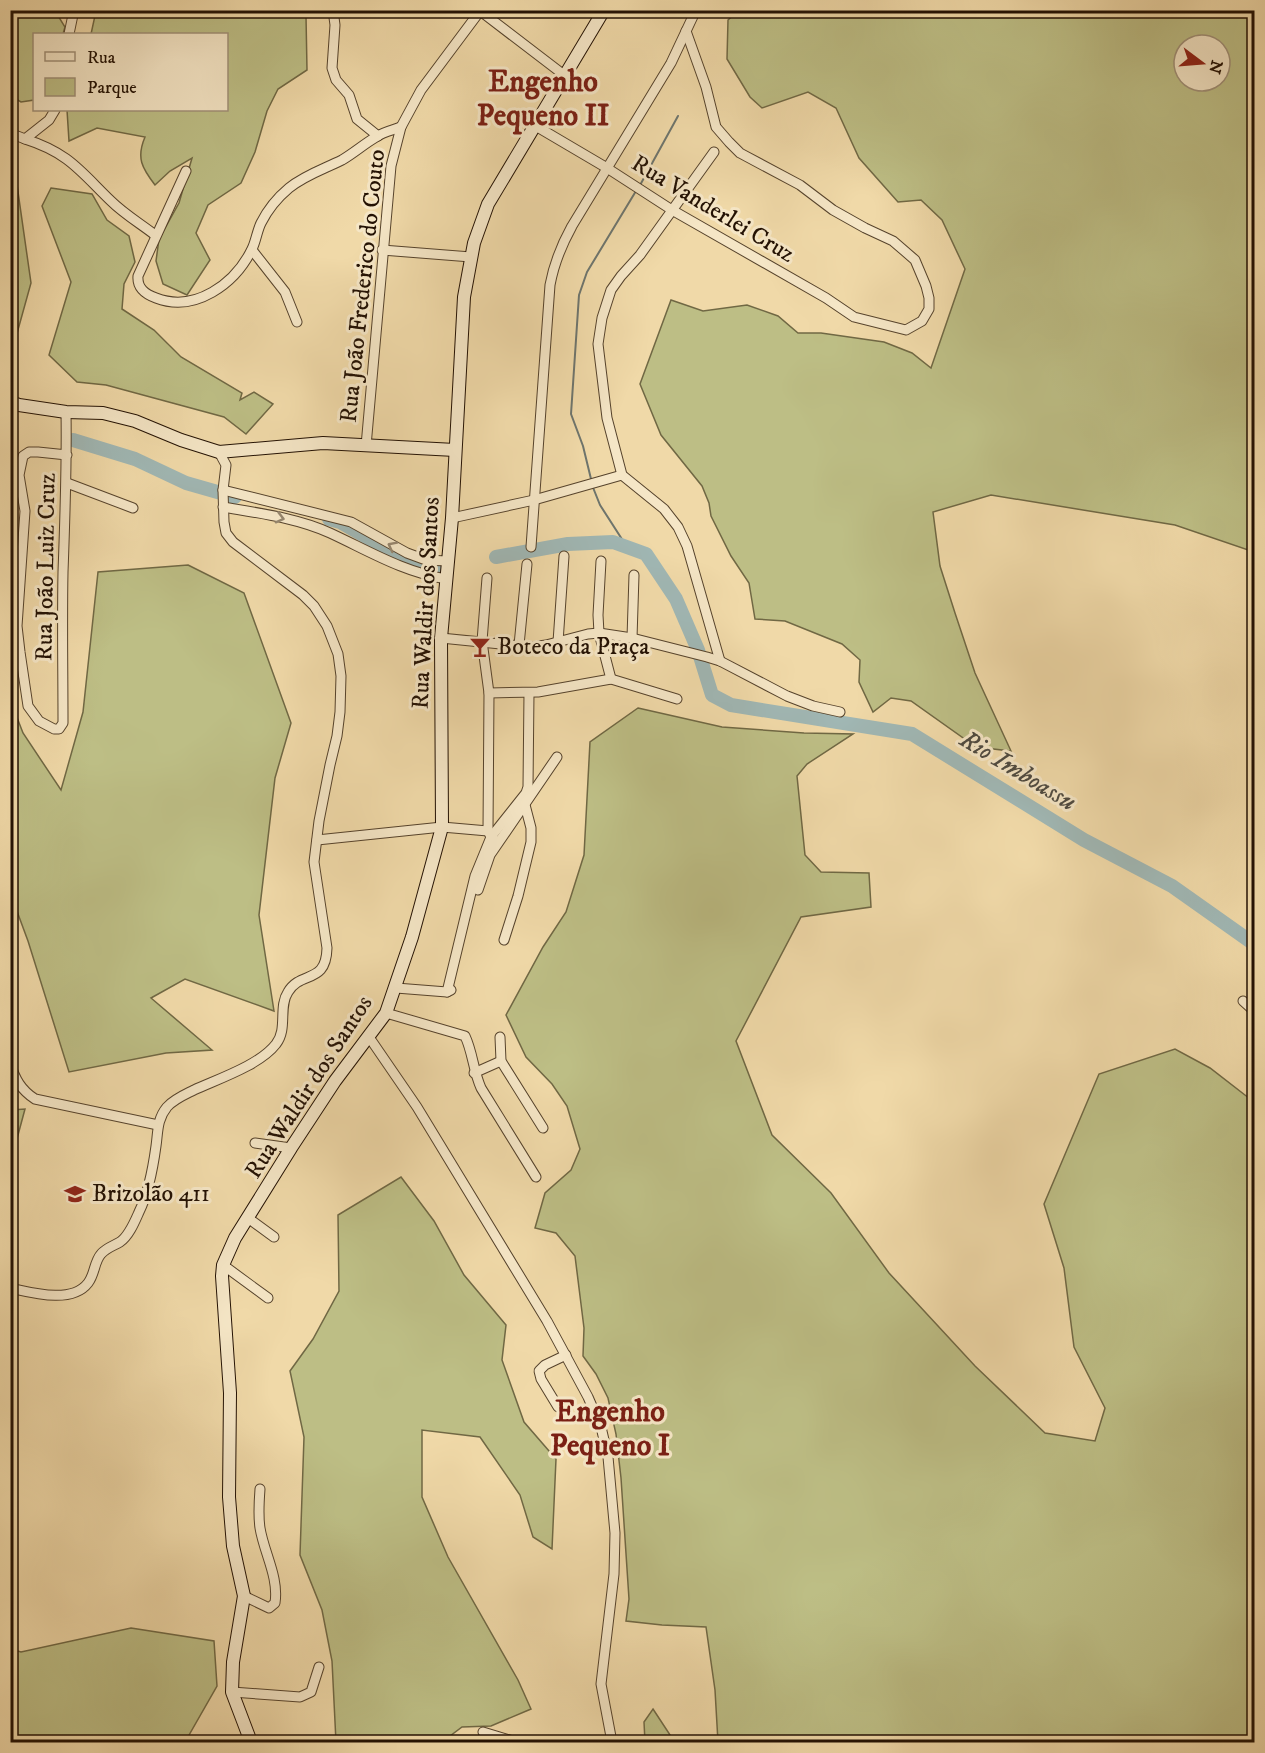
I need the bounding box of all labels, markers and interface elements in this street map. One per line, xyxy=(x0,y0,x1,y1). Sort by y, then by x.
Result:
legend xyxy=(33,33,228,111)
north arrow xyxy=(1172,33,1232,93)
text: Rua xyxy=(87,47,116,69)
text: N xyxy=(1204,58,1227,76)
district label: Engenho Pequeno II xyxy=(477,64,609,135)
text: Parque xyxy=(87,77,137,99)
street label: Rua João Frederico do Couto xyxy=(334,148,392,424)
street label: Rua Vanderlei Cruz xyxy=(626,148,801,270)
street label: Rua João Luiz Cruz xyxy=(29,472,63,661)
street label: Rua Waldir dos Santos xyxy=(405,496,447,710)
one-way arrow xyxy=(275,511,285,524)
one-way arrow xyxy=(387,541,398,553)
place label: Boteco da Praça xyxy=(497,632,650,662)
bar icon: Boteco da Praça xyxy=(468,635,492,659)
water label: Rio Imboassu xyxy=(953,723,1082,819)
street label: Rua Waldir dos Santos xyxy=(239,990,379,1184)
place label: Brizolão 411 xyxy=(92,1179,210,1209)
school or university icon: Brizolão 411 xyxy=(63,1182,87,1206)
district label: Engenho Pequeno I xyxy=(550,1394,670,1465)

